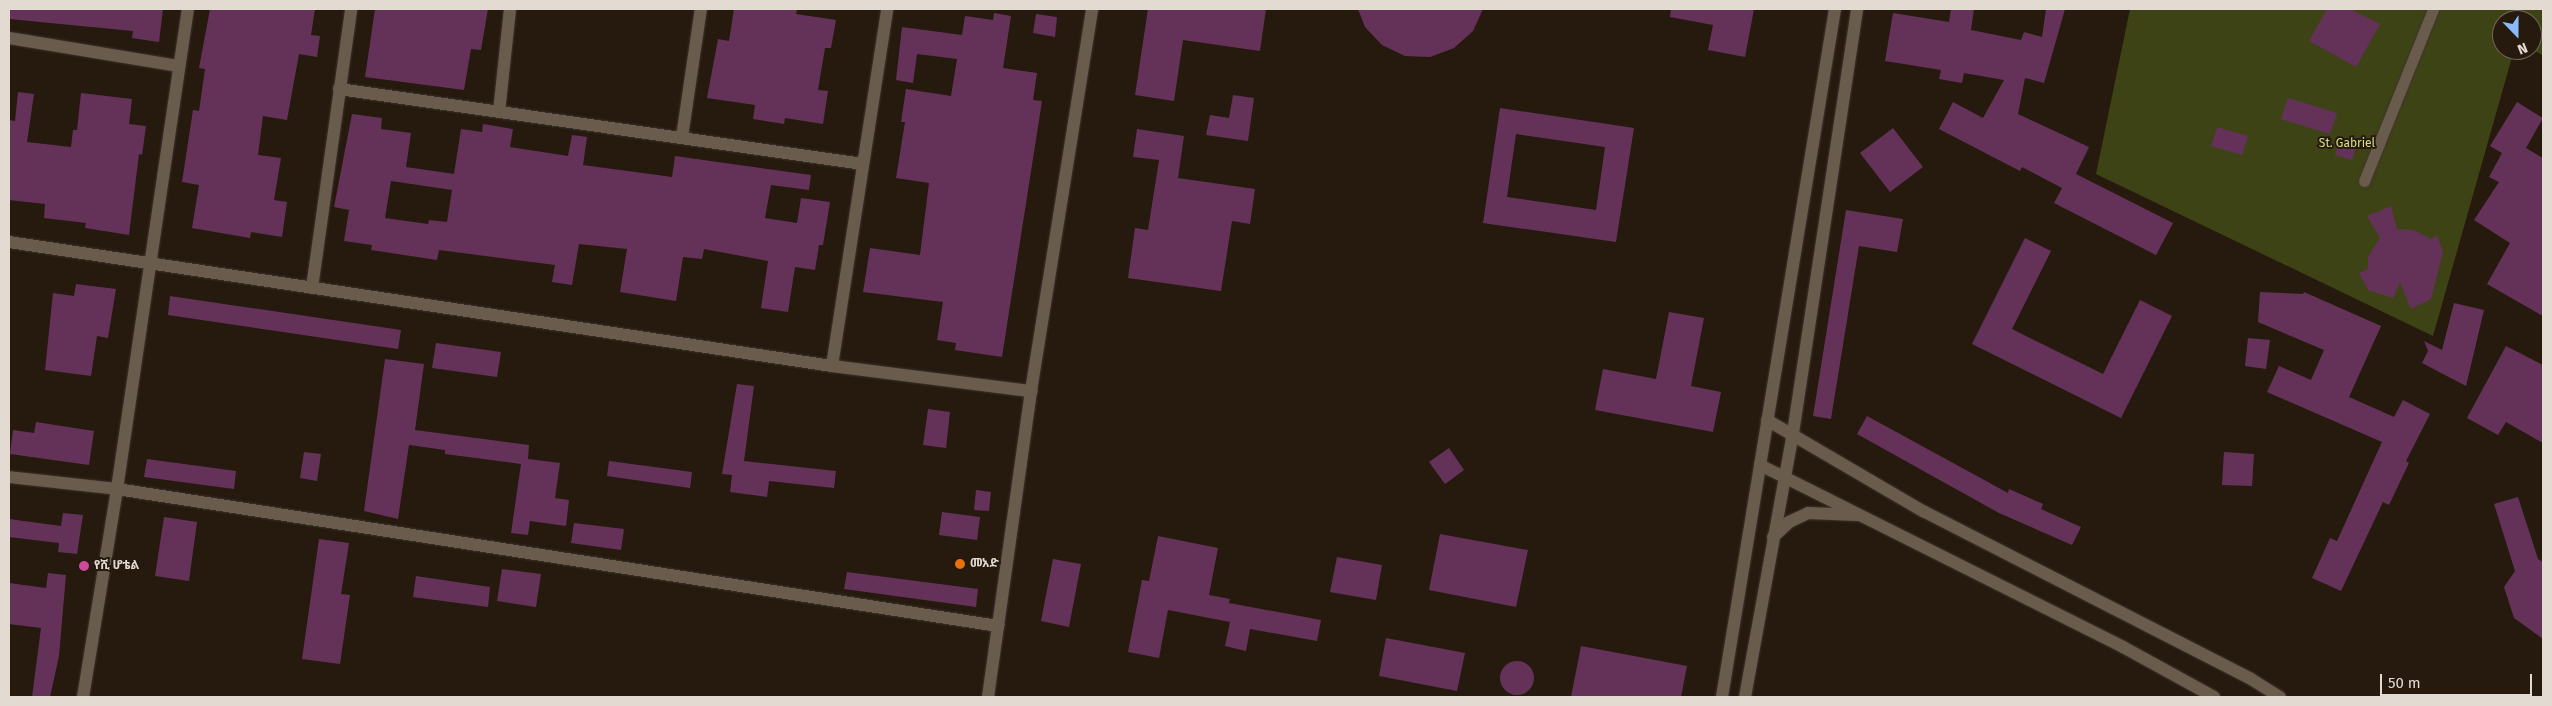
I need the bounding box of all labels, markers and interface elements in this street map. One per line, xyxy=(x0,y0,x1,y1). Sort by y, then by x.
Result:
north arrow xyxy=(2492,10,2542,60)
text: N xyxy=(2515,39,2530,58)
park label: St. Gabriel xyxy=(2319,137,2375,151)
place label: መአድ xyxy=(970,557,999,571)
marker: መአድ xyxy=(954,558,966,570)
place label: የሺ ሆቴል xyxy=(94,559,139,573)
marker: የሺ ሆቴል xyxy=(78,560,90,572)
scale bar xyxy=(2382,664,2534,696)
text: 50 m xyxy=(2388,674,2421,692)

